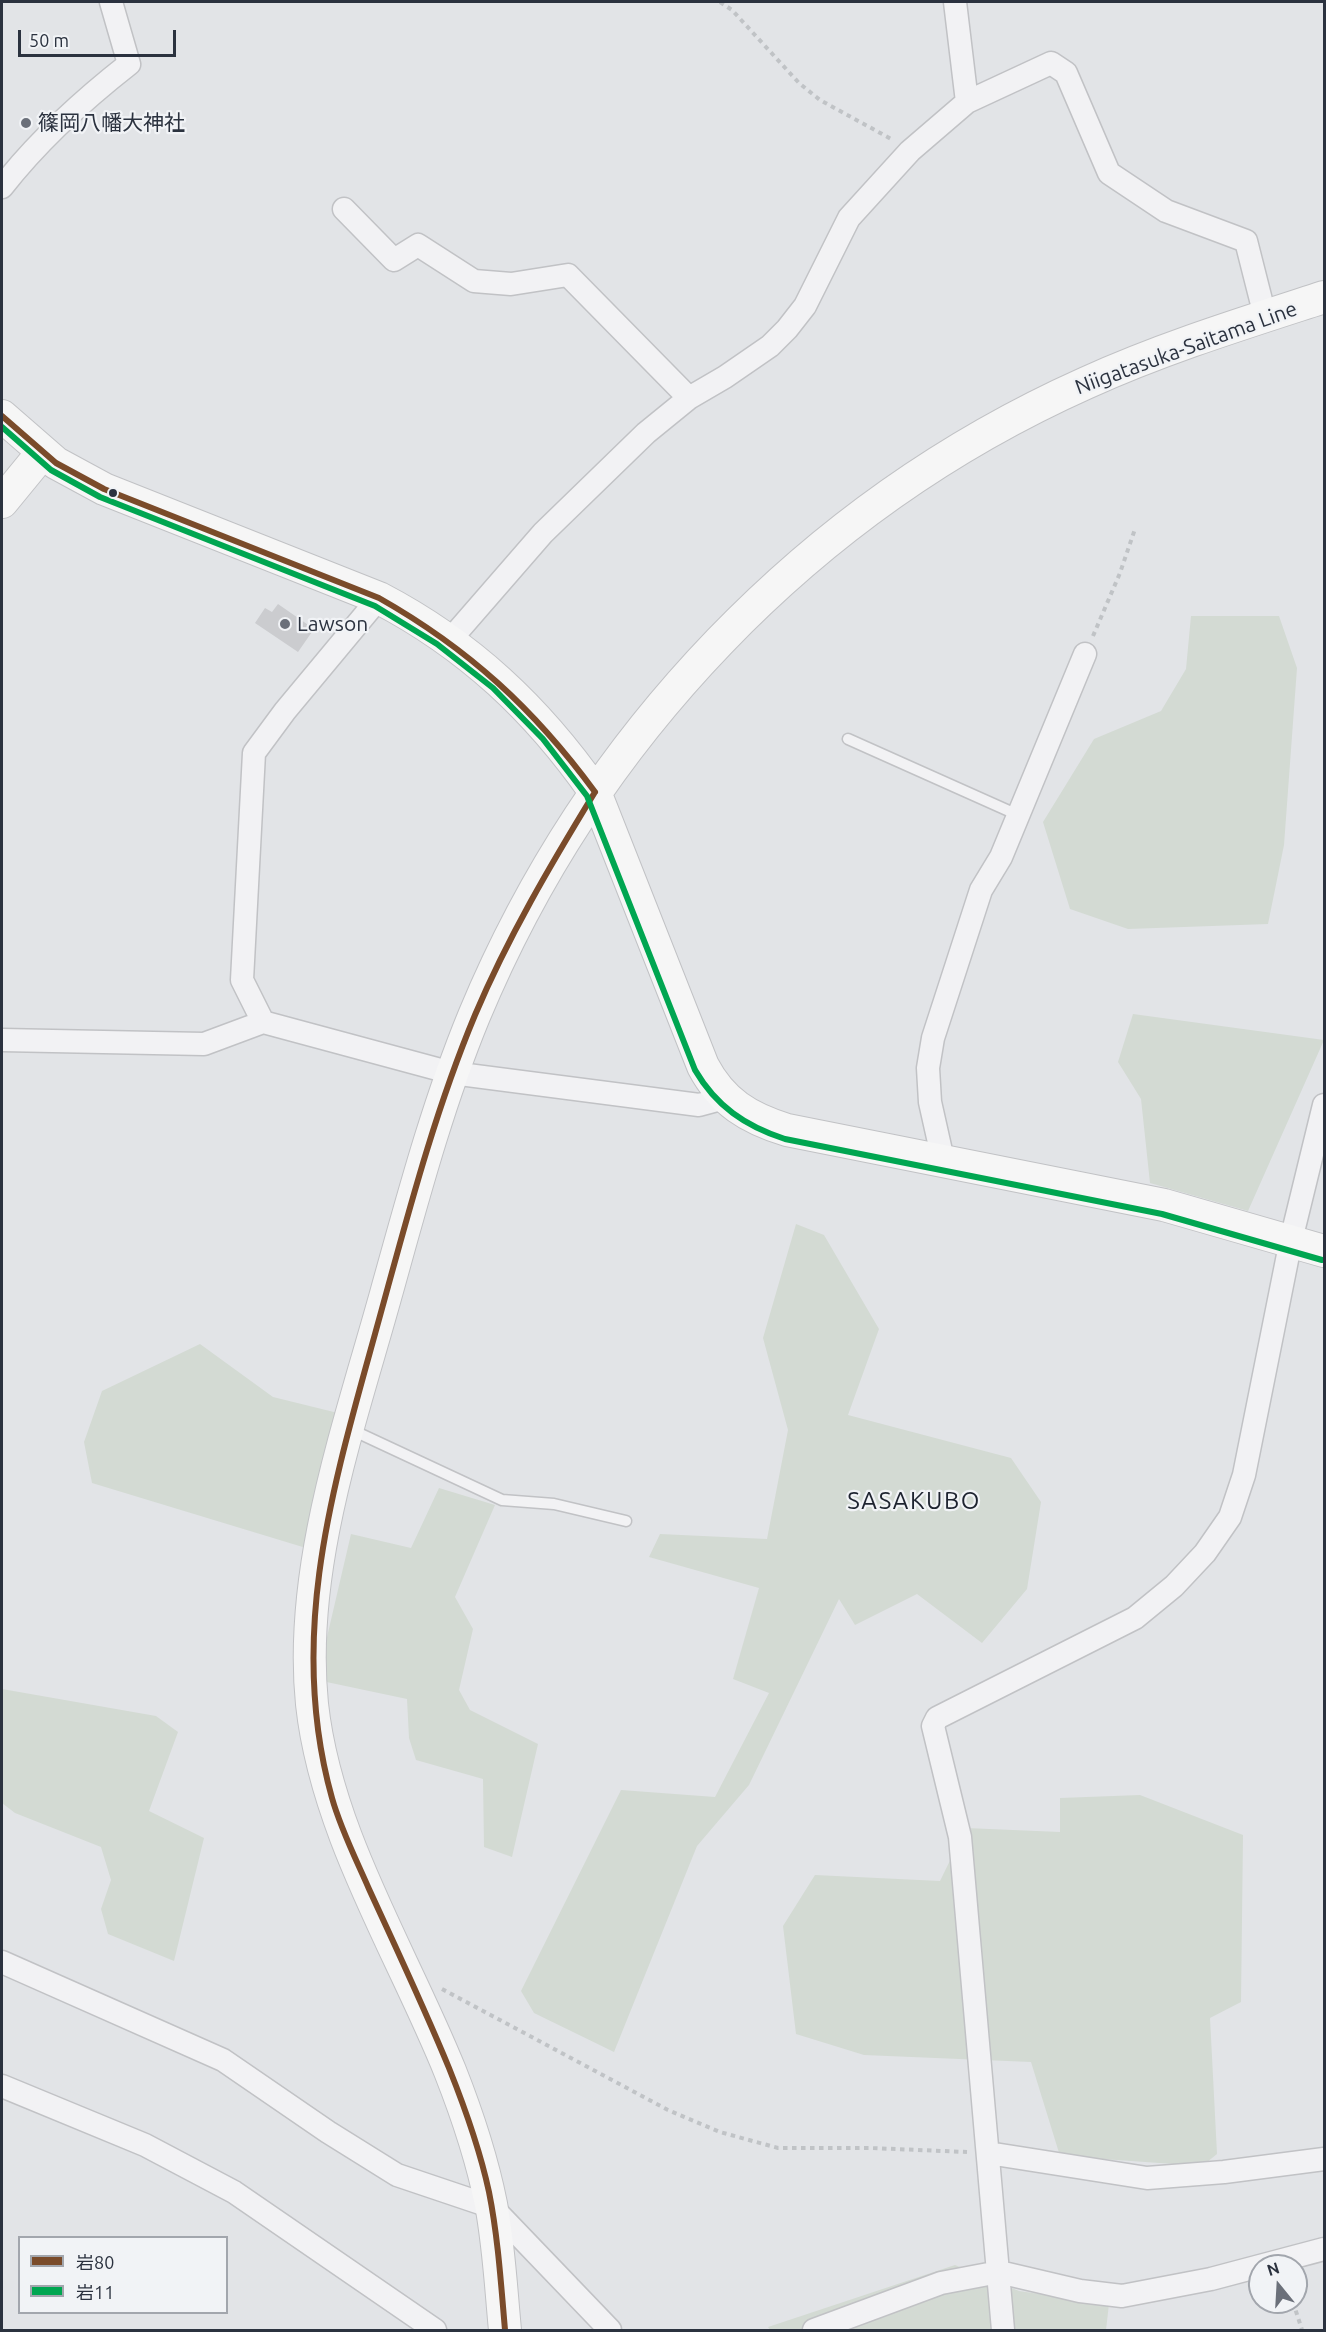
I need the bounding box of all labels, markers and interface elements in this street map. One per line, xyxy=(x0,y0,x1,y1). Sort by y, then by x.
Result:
scale bar xyxy=(21,18,178,56)
text: 50 m xyxy=(29,30,69,50)
place label: 篠岡八幡大神社 xyxy=(38,110,185,136)
marker: 篠岡八幡大神社 xyxy=(19,116,33,130)
street label: Niigatasuka-Saitama Line xyxy=(1071,296,1301,400)
unlabelled marker xyxy=(107,487,119,499)
place label: Lawson xyxy=(297,611,368,637)
marker: Lawson xyxy=(278,617,292,631)
district label: SASAKUBO xyxy=(847,1487,981,1515)
legend xyxy=(18,2236,228,2314)
text: 岩80 xyxy=(76,2252,114,2272)
north arrow xyxy=(1248,2254,1308,2314)
text: N xyxy=(1265,2258,1282,2279)
text: 岩11 xyxy=(76,2282,114,2302)

